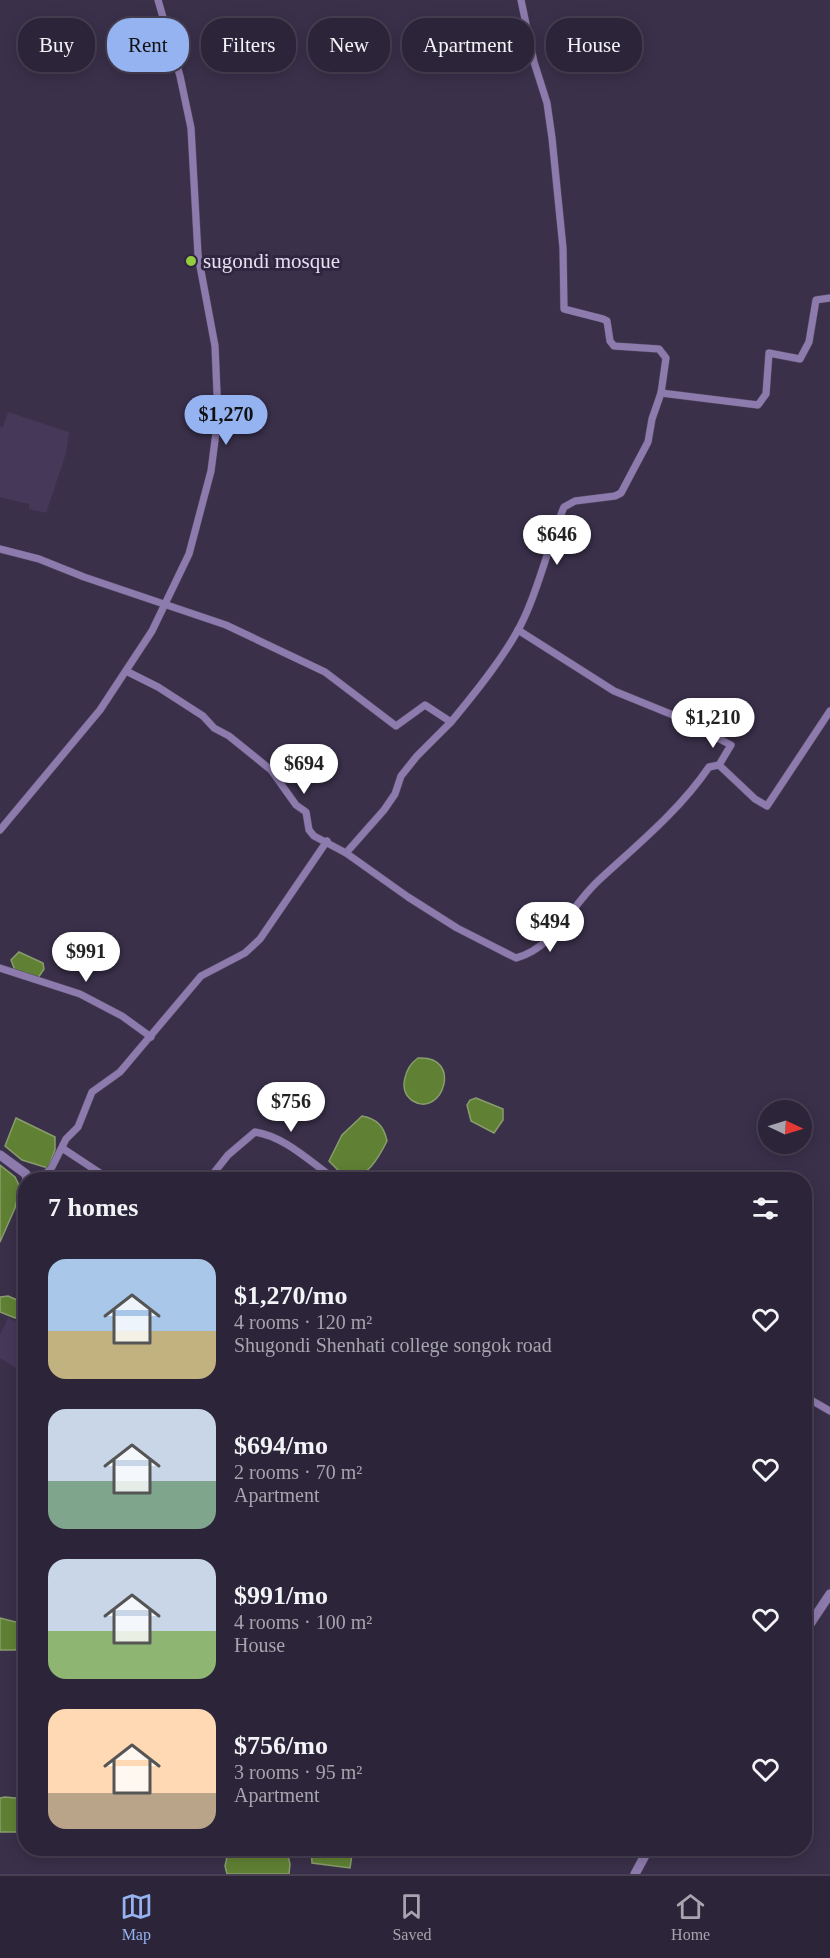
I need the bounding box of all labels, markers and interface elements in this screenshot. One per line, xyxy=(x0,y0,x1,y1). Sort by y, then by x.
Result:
chip: Buy xyxy=(18,18,95,72)
chip: Rent xyxy=(107,18,189,72)
chip: Filters xyxy=(201,18,296,72)
chip: New xyxy=(308,18,390,72)
chip: Apartment xyxy=(402,18,534,72)
chip: House xyxy=(546,18,642,72)
place label: sugondi mosque xyxy=(203,249,340,273)
marker: sugondi mosque xyxy=(184,254,198,268)
pin: $1,270 xyxy=(177,395,275,446)
text: $1,270 xyxy=(199,403,254,425)
pin: $646 xyxy=(521,515,593,566)
text: $646 xyxy=(537,523,577,545)
pin: $1,210 xyxy=(664,698,762,749)
text: $1,210 xyxy=(686,706,741,728)
pin: $694 xyxy=(268,744,340,795)
text: $694 xyxy=(284,752,324,774)
pin: $494 xyxy=(514,902,586,953)
text: $494 xyxy=(530,910,570,932)
pin: $991 xyxy=(50,932,122,983)
text: $991 xyxy=(66,940,106,962)
pin: $756 xyxy=(255,1082,327,1133)
text: $756 xyxy=(271,1090,311,1112)
north arrow xyxy=(758,1100,812,1154)
map controls xyxy=(758,1100,812,1154)
icon: filters xyxy=(749,1192,782,1225)
text: 7 homes xyxy=(48,1193,138,1222)
text: $1,270/mo xyxy=(234,1281,347,1310)
icon: home xyxy=(96,1283,168,1355)
icon: heart xyxy=(749,1303,782,1336)
text: 4 rooms · 120 m² xyxy=(234,1311,372,1333)
text: Shugondi Shenhati college songok road xyxy=(234,1334,552,1356)
text: $694/mo xyxy=(234,1431,328,1460)
icon: home xyxy=(96,1433,168,1505)
icon: heart xyxy=(749,1453,782,1486)
text: 2 rooms · 70 m² xyxy=(234,1461,362,1483)
text: Apartment xyxy=(234,1484,320,1506)
text: $991/mo xyxy=(234,1581,328,1610)
icon: home xyxy=(96,1583,168,1655)
icon: heart xyxy=(749,1603,782,1636)
text: 4 rooms · 100 m² xyxy=(234,1611,372,1633)
text: House xyxy=(234,1634,285,1656)
text: $756/mo xyxy=(234,1731,328,1760)
icon: home xyxy=(96,1733,168,1805)
icon: heart xyxy=(749,1753,782,1786)
text: 3 rooms · 95 m² xyxy=(234,1761,362,1783)
text: Apartment xyxy=(234,1784,320,1806)
tab: Map xyxy=(120,1890,153,1944)
tab: Saved xyxy=(392,1890,432,1944)
tab: Home xyxy=(671,1890,710,1944)

